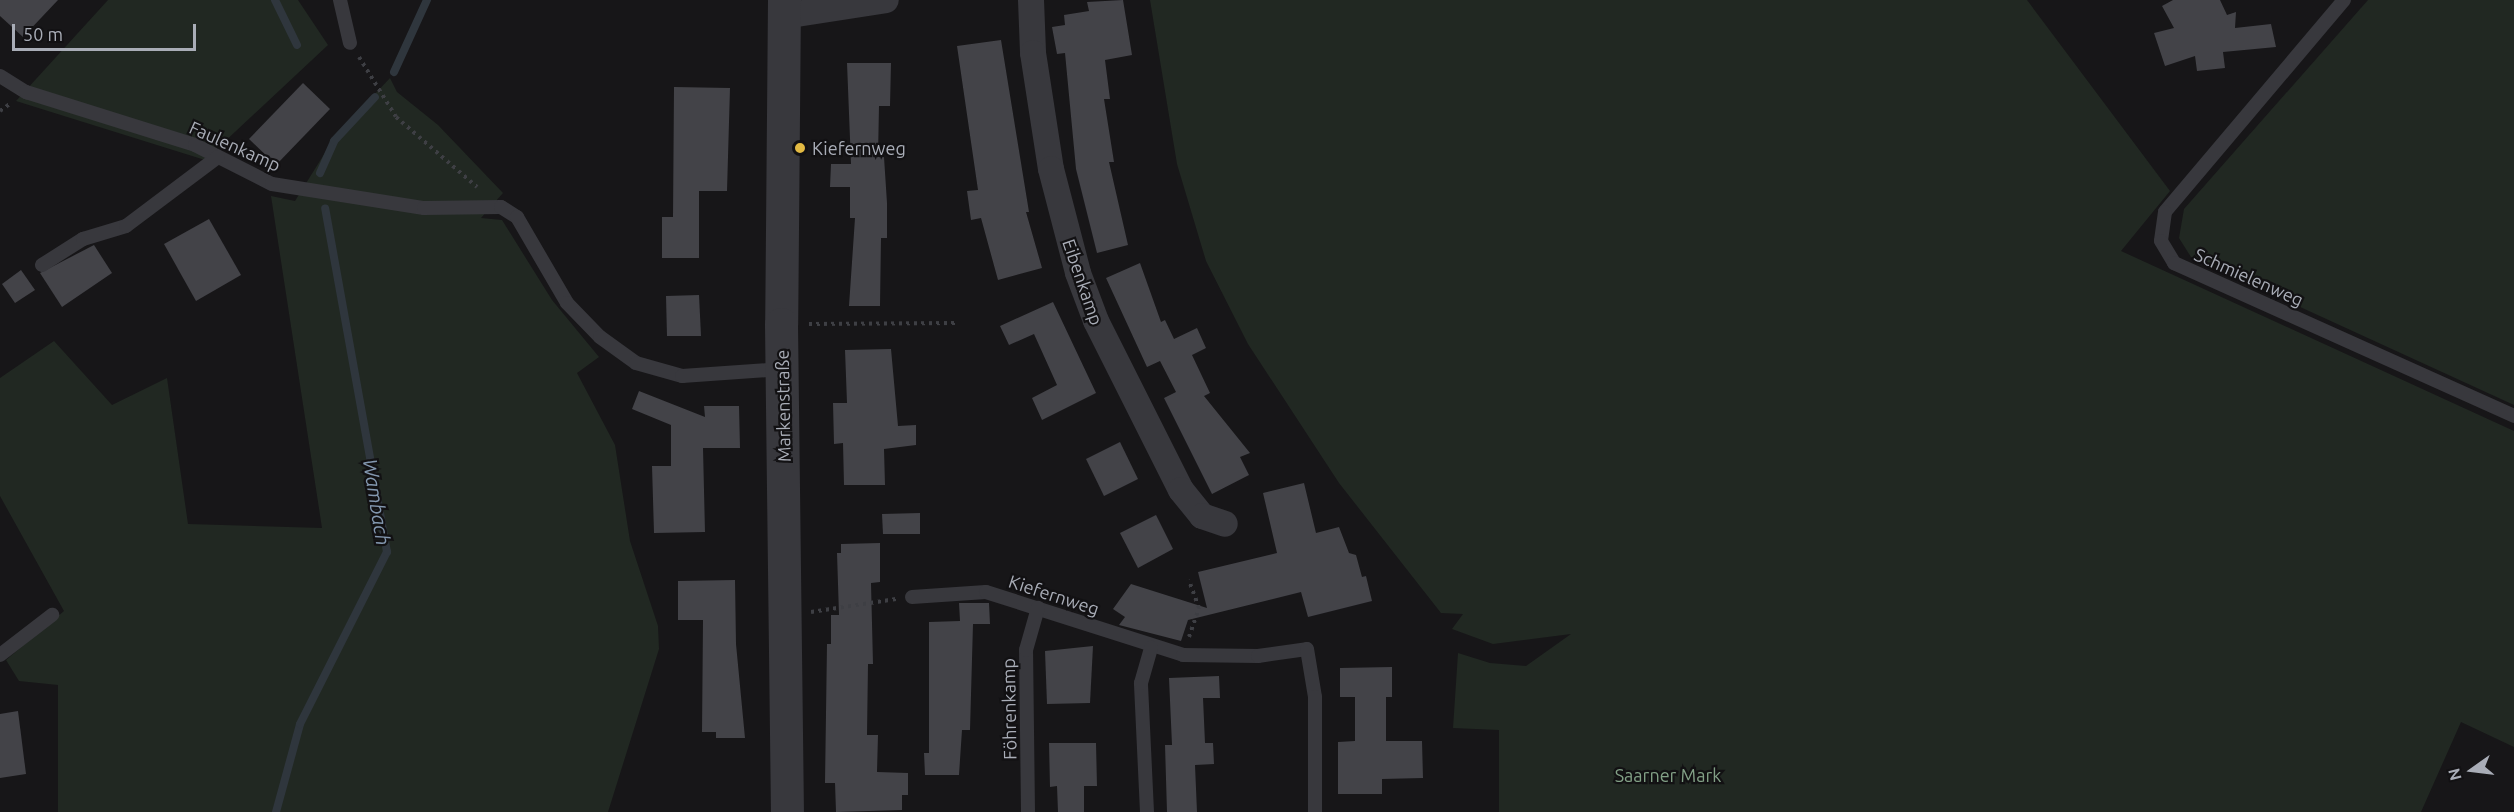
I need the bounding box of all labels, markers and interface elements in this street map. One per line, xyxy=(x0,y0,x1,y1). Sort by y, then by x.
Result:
scale bar xyxy=(15,12,200,50)
text: 50 m xyxy=(23,24,63,44)
street label: Faulenkamp xyxy=(186,116,284,176)
place label: Kiefernweg xyxy=(812,137,906,159)
marker: Kiefernweg xyxy=(793,141,807,155)
street label: Eibenkamp xyxy=(1058,236,1108,328)
street label: Schmielenweg xyxy=(2191,243,2307,311)
street label: Markenstraße xyxy=(771,350,795,462)
water label: Wambach xyxy=(358,457,396,547)
street label: Kiefernweg xyxy=(1006,570,1102,620)
street label: Föhrenkamp xyxy=(997,658,1021,760)
north arrow xyxy=(2442,740,2502,800)
park label: Saarner Mark xyxy=(1615,764,1721,786)
text: N xyxy=(2444,766,2465,782)

